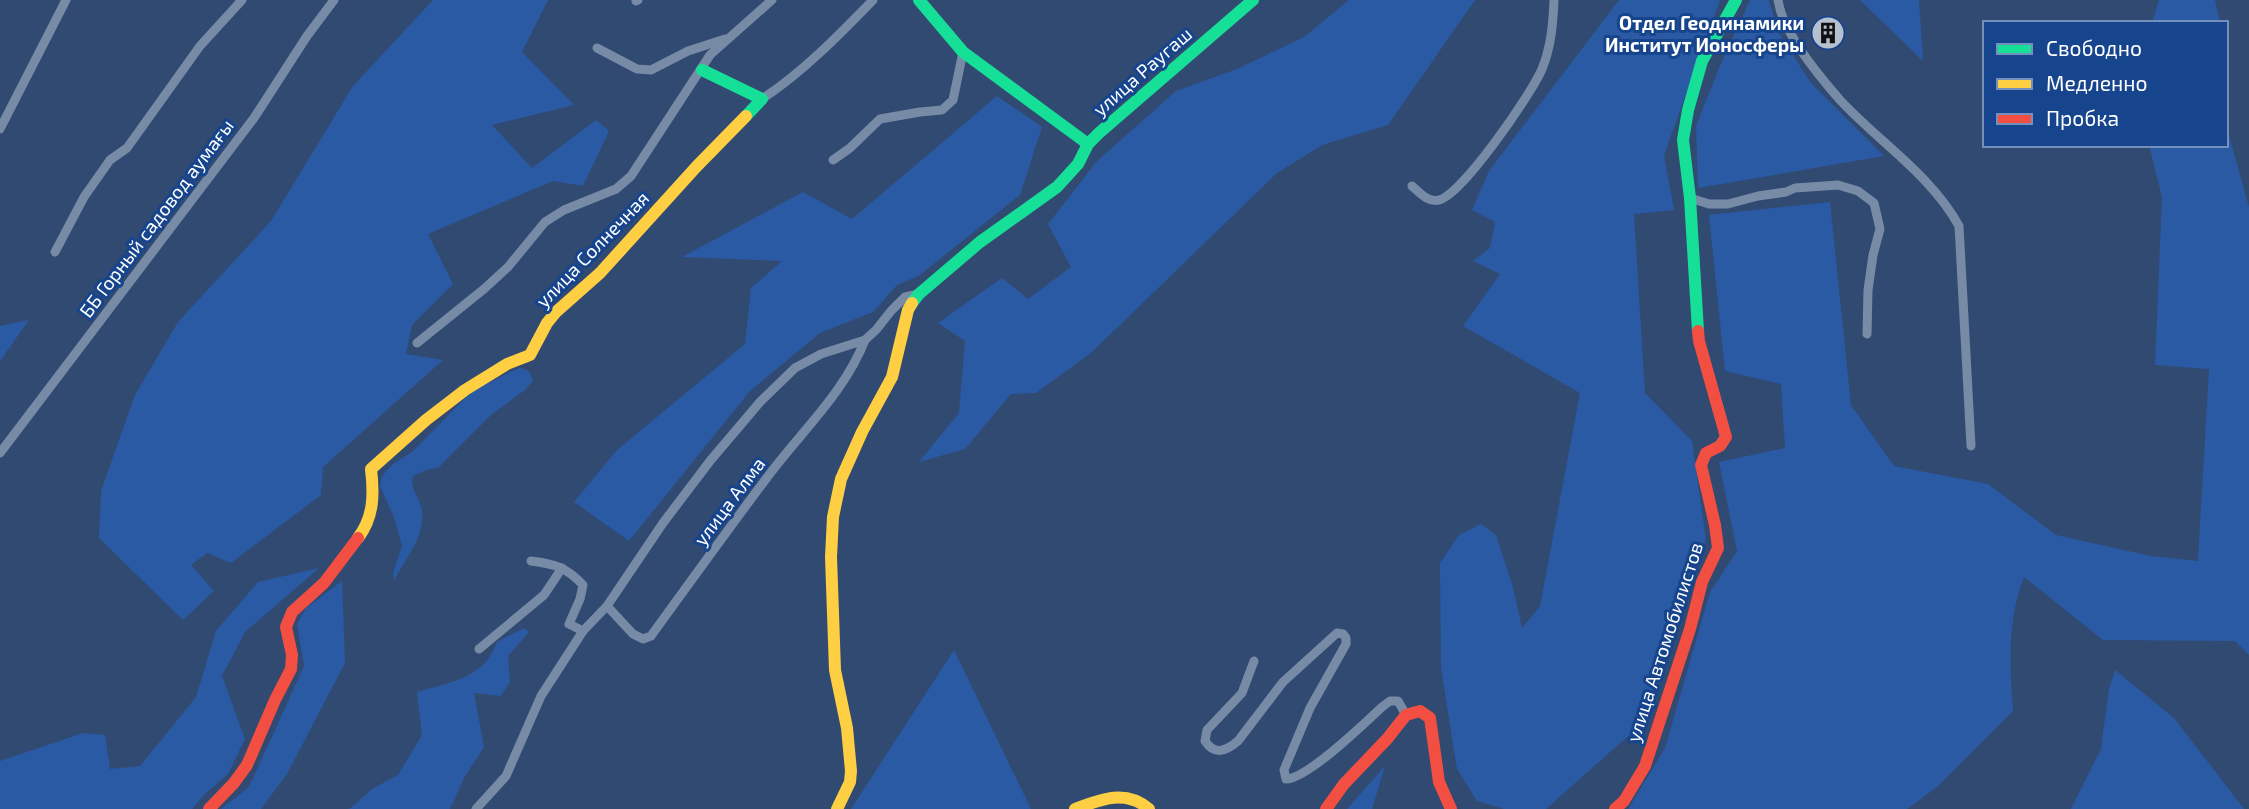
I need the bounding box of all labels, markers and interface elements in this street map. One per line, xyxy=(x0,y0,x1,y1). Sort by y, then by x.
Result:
place label: Отдел Геодинамики Институт Ионосферы xyxy=(1605,11,1804,56)
building icon: Отдел Геодинамики Институт Ионосферы xyxy=(1809,14,1847,52)
legend xyxy=(1983,21,2228,147)
street label: улица Раугаш xyxy=(1088,22,1197,121)
text: Свободно xyxy=(2046,35,2142,60)
text: Медленно xyxy=(2046,70,2148,95)
text: Пробка xyxy=(2046,105,2119,130)
street label: ББ Горный садовод аумағы xyxy=(74,114,239,322)
street label: улица Солнечная xyxy=(531,186,654,313)
street label: улица Алма xyxy=(688,452,770,550)
street label: улица Автомобилистов xyxy=(1621,539,1708,745)

